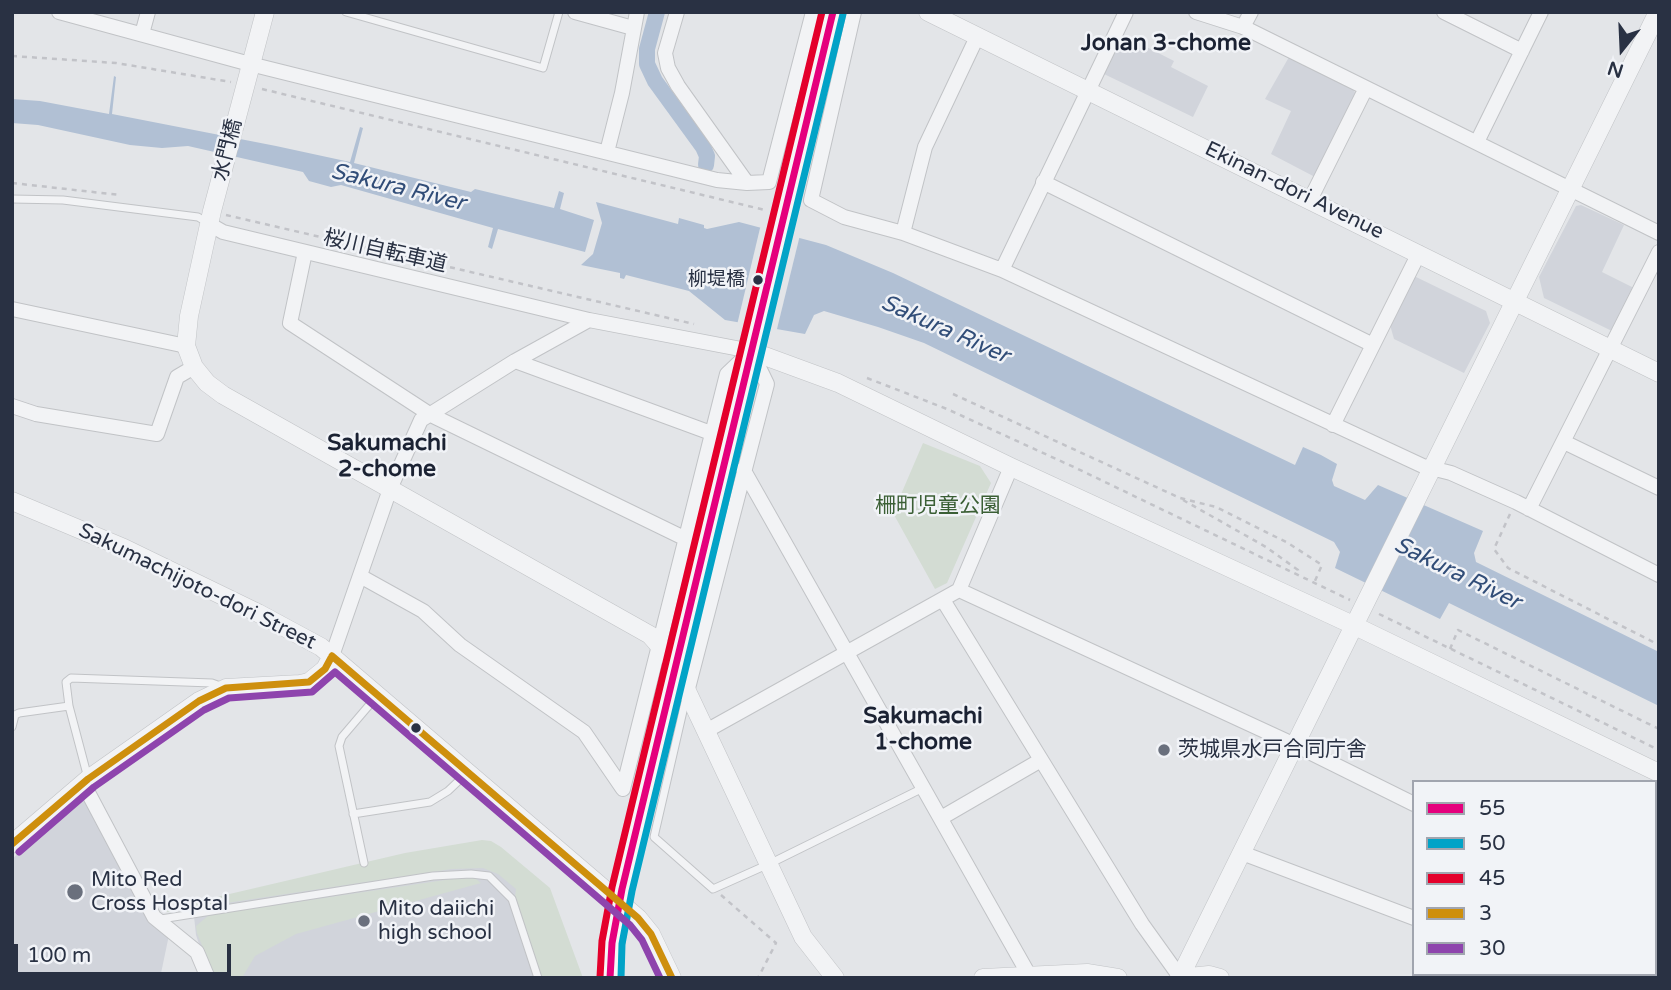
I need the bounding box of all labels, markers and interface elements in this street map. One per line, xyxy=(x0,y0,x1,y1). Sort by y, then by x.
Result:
north arrow xyxy=(1587,14,1657,84)
district label: Jonan 3-chome xyxy=(1081,30,1251,58)
text: N xyxy=(1605,56,1626,82)
street label: 水門橋 xyxy=(208,116,248,184)
street label: Ekinan-dori Avenue xyxy=(1200,137,1388,245)
water label: Sakura River xyxy=(328,158,468,218)
street label: 桜川自転車道 xyxy=(321,226,449,278)
place label: 柳堤橋 xyxy=(688,269,745,291)
marker: 柳堤橋 xyxy=(751,273,765,287)
water label: Sakura River xyxy=(877,289,1013,371)
district label: Sakumachi 2-chome xyxy=(327,430,447,484)
park label: 柵町児童公園 xyxy=(875,493,1001,519)
street label: Sakumachijoto-dori Street xyxy=(74,518,320,656)
water label: Sakura River xyxy=(1389,532,1525,616)
district label: Sakumachi 1-chome xyxy=(863,703,983,757)
unlabelled marker xyxy=(409,721,423,735)
place label: 茨城県水戸合同庁舎 xyxy=(1178,737,1367,763)
marker: 茨城県水戸合同庁舎 xyxy=(1156,742,1172,758)
legend xyxy=(1412,780,1657,976)
text: 55 xyxy=(1479,796,1505,821)
text: 50 xyxy=(1479,831,1505,856)
text: 45 xyxy=(1479,866,1505,891)
place label: Mito Red Cross Hosptal xyxy=(91,867,228,917)
marker: Mito Red Cross Hosptal xyxy=(65,882,85,902)
place label: Mito daiichi high school xyxy=(378,896,494,946)
text: 3 xyxy=(1479,901,1492,926)
marker: Mito daiichi high school xyxy=(356,913,372,929)
scale bar xyxy=(18,930,234,974)
text: 30 xyxy=(1479,936,1505,961)
text: 100 m xyxy=(27,943,91,968)

